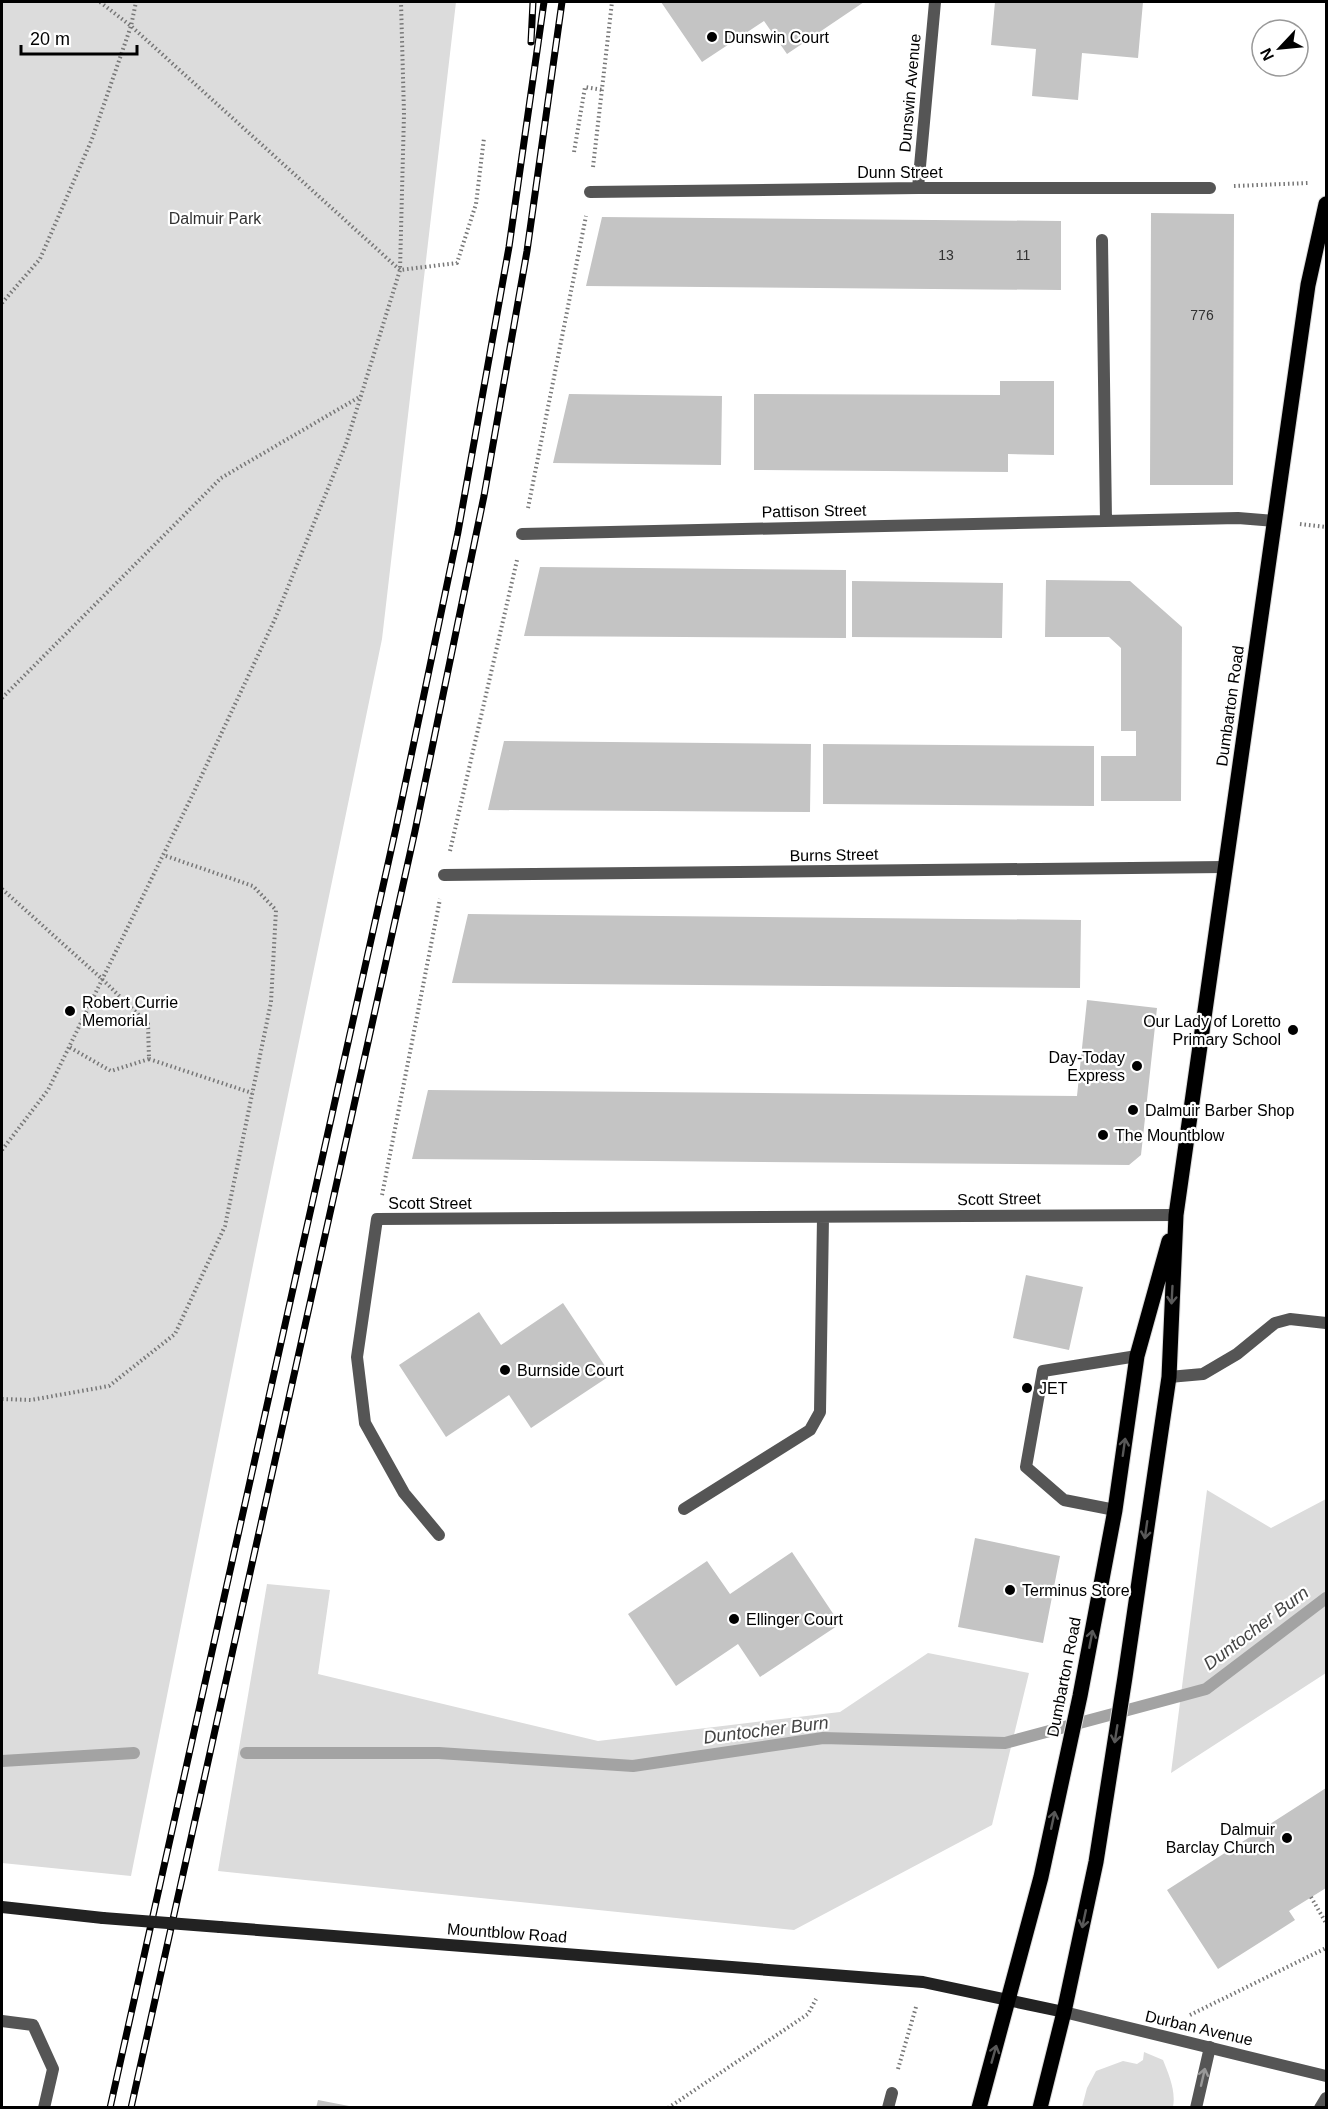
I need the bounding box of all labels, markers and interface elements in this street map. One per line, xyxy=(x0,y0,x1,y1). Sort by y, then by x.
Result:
scale bar xyxy=(21,18,136,56)
north arrow xyxy=(1250,18,1310,78)
text: 20 m xyxy=(30,29,70,49)
place label: Dunswin Court xyxy=(724,29,829,46)
marker: Dunswin Court xyxy=(705,30,719,44)
street label: Dunswin Avenue xyxy=(896,33,924,153)
text: N xyxy=(1257,45,1277,63)
street label: Dunn Street xyxy=(857,164,943,181)
park label: Dalmuir Park xyxy=(169,210,262,227)
house number: 13 xyxy=(938,247,954,263)
house number: 11 xyxy=(1016,247,1030,263)
house number: 776 xyxy=(1190,307,1214,323)
street label: Pattison Street xyxy=(761,502,867,520)
street label: Dumbarton Road xyxy=(1213,644,1247,768)
street label: Burns Street xyxy=(789,846,879,864)
place label: Robert Currie Memorial xyxy=(82,994,178,1029)
marker: Robert Currie Memorial xyxy=(63,1004,77,1018)
place label: Our Lady of Loretto Primary School xyxy=(1143,1013,1281,1048)
marker: Our Lady of Loretto Primary School xyxy=(1286,1023,1300,1037)
place label: Day-Today Express xyxy=(1049,1049,1125,1084)
marker: Day-Today Express xyxy=(1130,1059,1144,1073)
place label: Dalmuir Barber Shop xyxy=(1145,1102,1295,1119)
marker: Dalmuir Barber Shop xyxy=(1126,1103,1140,1117)
place label: The Mountblow xyxy=(1115,1127,1225,1144)
marker: The Mountblow xyxy=(1096,1128,1110,1142)
street label: Scott Street xyxy=(957,1190,1041,1208)
street label: Scott Street xyxy=(388,1195,472,1212)
one-way arrow xyxy=(1167,1284,1178,1304)
place label: Burnside Court xyxy=(517,1362,624,1379)
marker: Burnside Court xyxy=(498,1363,512,1377)
place label: JET xyxy=(1039,1380,1068,1397)
marker: JET xyxy=(1020,1381,1034,1395)
one-way arrow xyxy=(1119,1437,1130,1457)
one-way arrow xyxy=(1141,1520,1152,1539)
place label: Terminus Store xyxy=(1022,1582,1130,1599)
water label: Duntocher Burn xyxy=(1200,1582,1312,1674)
marker: Terminus Store xyxy=(1003,1583,1017,1597)
place label: Ellinger Court xyxy=(746,1611,843,1628)
marker: Ellinger Court xyxy=(727,1612,741,1626)
street label: Dumbarton Road xyxy=(1044,1616,1084,1738)
one-way arrow xyxy=(1086,1629,1097,1649)
water label: Duntocher Burn xyxy=(702,1712,830,1748)
one-way arrow xyxy=(1110,1724,1121,1744)
one-way arrow xyxy=(1048,1811,1059,1830)
place label: Dalmuir Barclay Church xyxy=(1166,1821,1276,1856)
marker: Dalmuir Barclay Church xyxy=(1280,1831,1294,1845)
one-way arrow xyxy=(1077,1909,1089,1928)
street label: Mountblow Road xyxy=(447,1920,567,1946)
street label: Durban Avenue xyxy=(1143,2007,1255,2049)
one-way arrow xyxy=(989,2044,1000,2063)
one-way arrow xyxy=(1197,2068,1209,2087)

